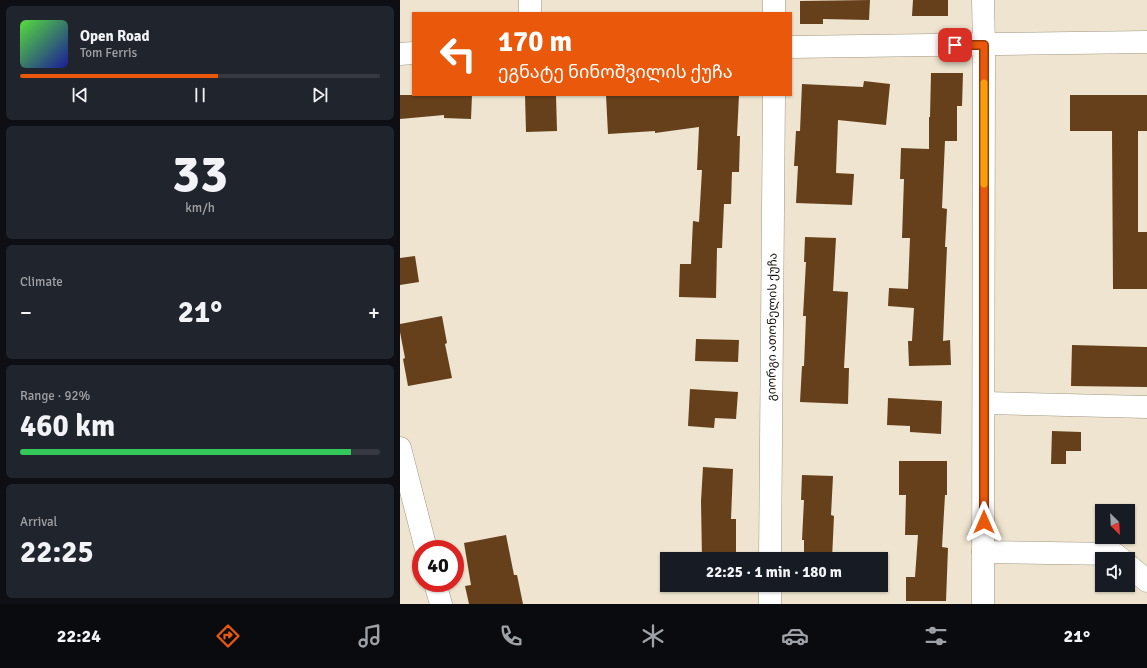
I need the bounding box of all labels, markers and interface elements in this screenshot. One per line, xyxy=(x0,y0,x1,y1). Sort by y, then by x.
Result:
text: 170 m xyxy=(498,25,572,59)
text: Open Road xyxy=(80,27,150,45)
icon: left xyxy=(432,28,484,80)
pin xyxy=(938,28,972,62)
icon: arrive xyxy=(944,34,966,56)
text: Tom Ferris xyxy=(80,45,137,61)
text: ეგნატე ნინოშვილის ქუჩა xyxy=(498,61,733,83)
icon: previous xyxy=(69,84,91,106)
icon: pause xyxy=(189,84,211,106)
icon: next xyxy=(309,84,331,106)
text: 33 xyxy=(172,142,228,206)
text: km/h xyxy=(185,200,215,216)
street label: გიორგი ათონელის ქუჩა xyxy=(764,253,781,401)
text: Climate xyxy=(20,274,63,290)
text: 21° xyxy=(178,294,222,331)
text: − xyxy=(20,299,32,326)
text: + xyxy=(368,299,380,326)
text: Range · 92% xyxy=(20,388,90,404)
text: 460 km xyxy=(20,408,115,445)
position arrow xyxy=(963,501,1005,543)
north arrow xyxy=(1095,504,1135,544)
map controls xyxy=(1095,504,1135,592)
text: Arrival xyxy=(20,514,57,530)
text: 22:25 xyxy=(20,534,94,571)
speed limit sign: 40 xyxy=(412,540,464,592)
button: sound xyxy=(1095,552,1135,592)
text: 22:25 · 1 min · 180 m xyxy=(706,563,842,581)
icon: directions xyxy=(214,622,242,650)
icon: music xyxy=(356,622,384,650)
icon: phone xyxy=(497,622,525,650)
icon: climate xyxy=(639,622,667,650)
icon: car xyxy=(781,622,809,650)
icon: filters xyxy=(922,622,950,650)
text: 22:24 xyxy=(57,625,101,647)
text: 21° xyxy=(1064,625,1090,647)

